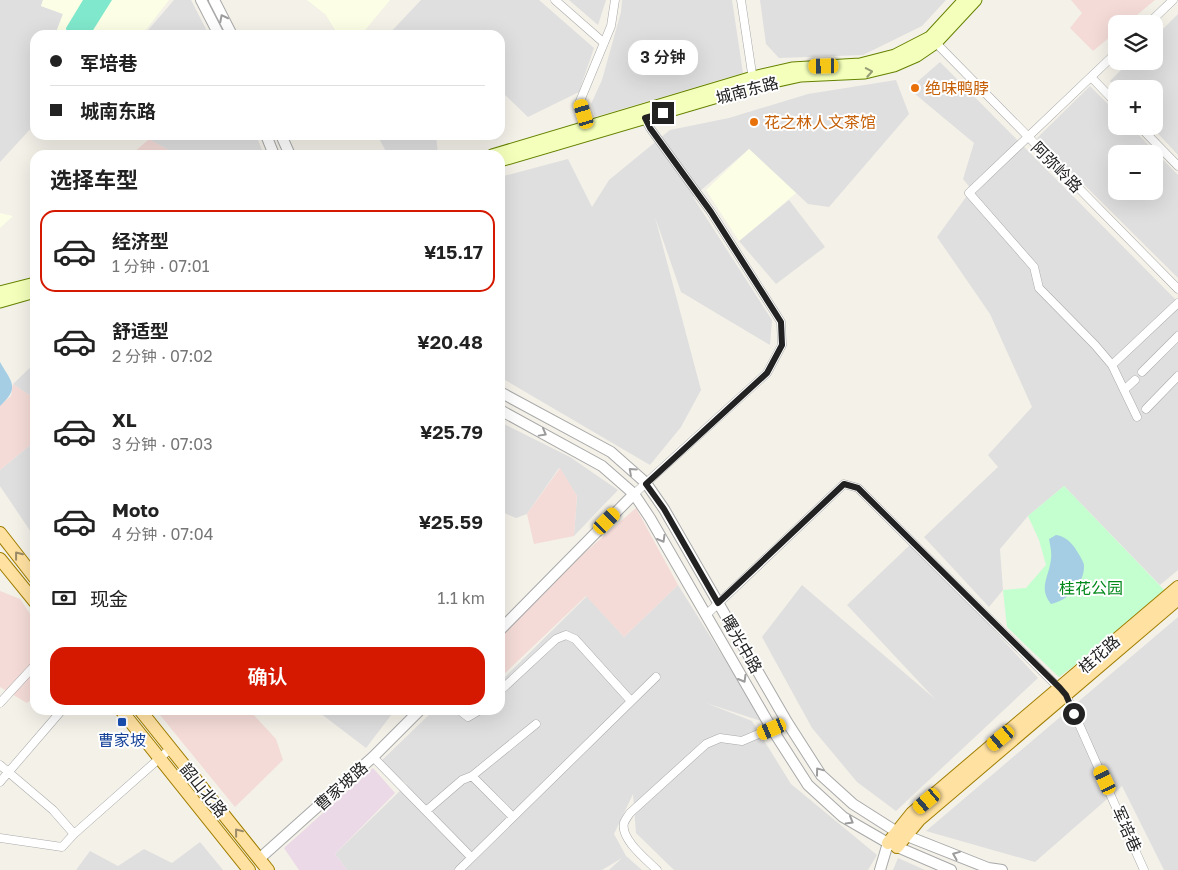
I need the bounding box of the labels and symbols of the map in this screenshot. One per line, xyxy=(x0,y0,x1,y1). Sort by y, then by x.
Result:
one-way arrow xyxy=(219,14,229,23)
callout: 3 分钟 xyxy=(628,41,698,76)
car xyxy=(808,58,839,74)
one-way arrow xyxy=(865,68,873,78)
street label: 城南东路 xyxy=(713,72,781,108)
place label: 绝味鸭脖 xyxy=(925,78,989,98)
marker: 绝味鸭脖 xyxy=(909,82,921,94)
car xyxy=(572,97,595,131)
route end xyxy=(652,102,674,124)
place label: 花之林人文茶馆 xyxy=(764,112,876,132)
marker: 花之林人文茶馆 xyxy=(748,116,760,128)
street label: 阿弥岭路 xyxy=(1027,137,1087,197)
one-way arrow xyxy=(538,427,547,437)
one-way arrow xyxy=(628,468,637,477)
car xyxy=(591,505,622,537)
one-way arrow xyxy=(655,533,665,542)
one-way arrow xyxy=(14,552,23,561)
park label: 桂花公园 xyxy=(1059,578,1123,598)
street label: 曙光中路 xyxy=(717,611,767,677)
street label: 桂花路 xyxy=(1074,631,1124,677)
one-way arrow xyxy=(737,674,747,683)
route start xyxy=(1063,703,1085,725)
marker: 曹家坡 xyxy=(116,716,128,728)
car xyxy=(755,716,788,742)
car xyxy=(984,723,1017,753)
place label: 曹家坡 xyxy=(98,730,146,750)
street label: 曹家坡路 xyxy=(311,757,371,815)
street label: 韶山北路 xyxy=(176,759,232,821)
car xyxy=(1091,763,1118,797)
one-way arrow xyxy=(816,767,825,777)
car xyxy=(910,786,943,816)
street label: 军培巷 xyxy=(1108,803,1146,855)
one-way arrow xyxy=(845,815,854,825)
one-way arrow xyxy=(235,829,243,838)
one-way arrow xyxy=(952,851,960,861)

